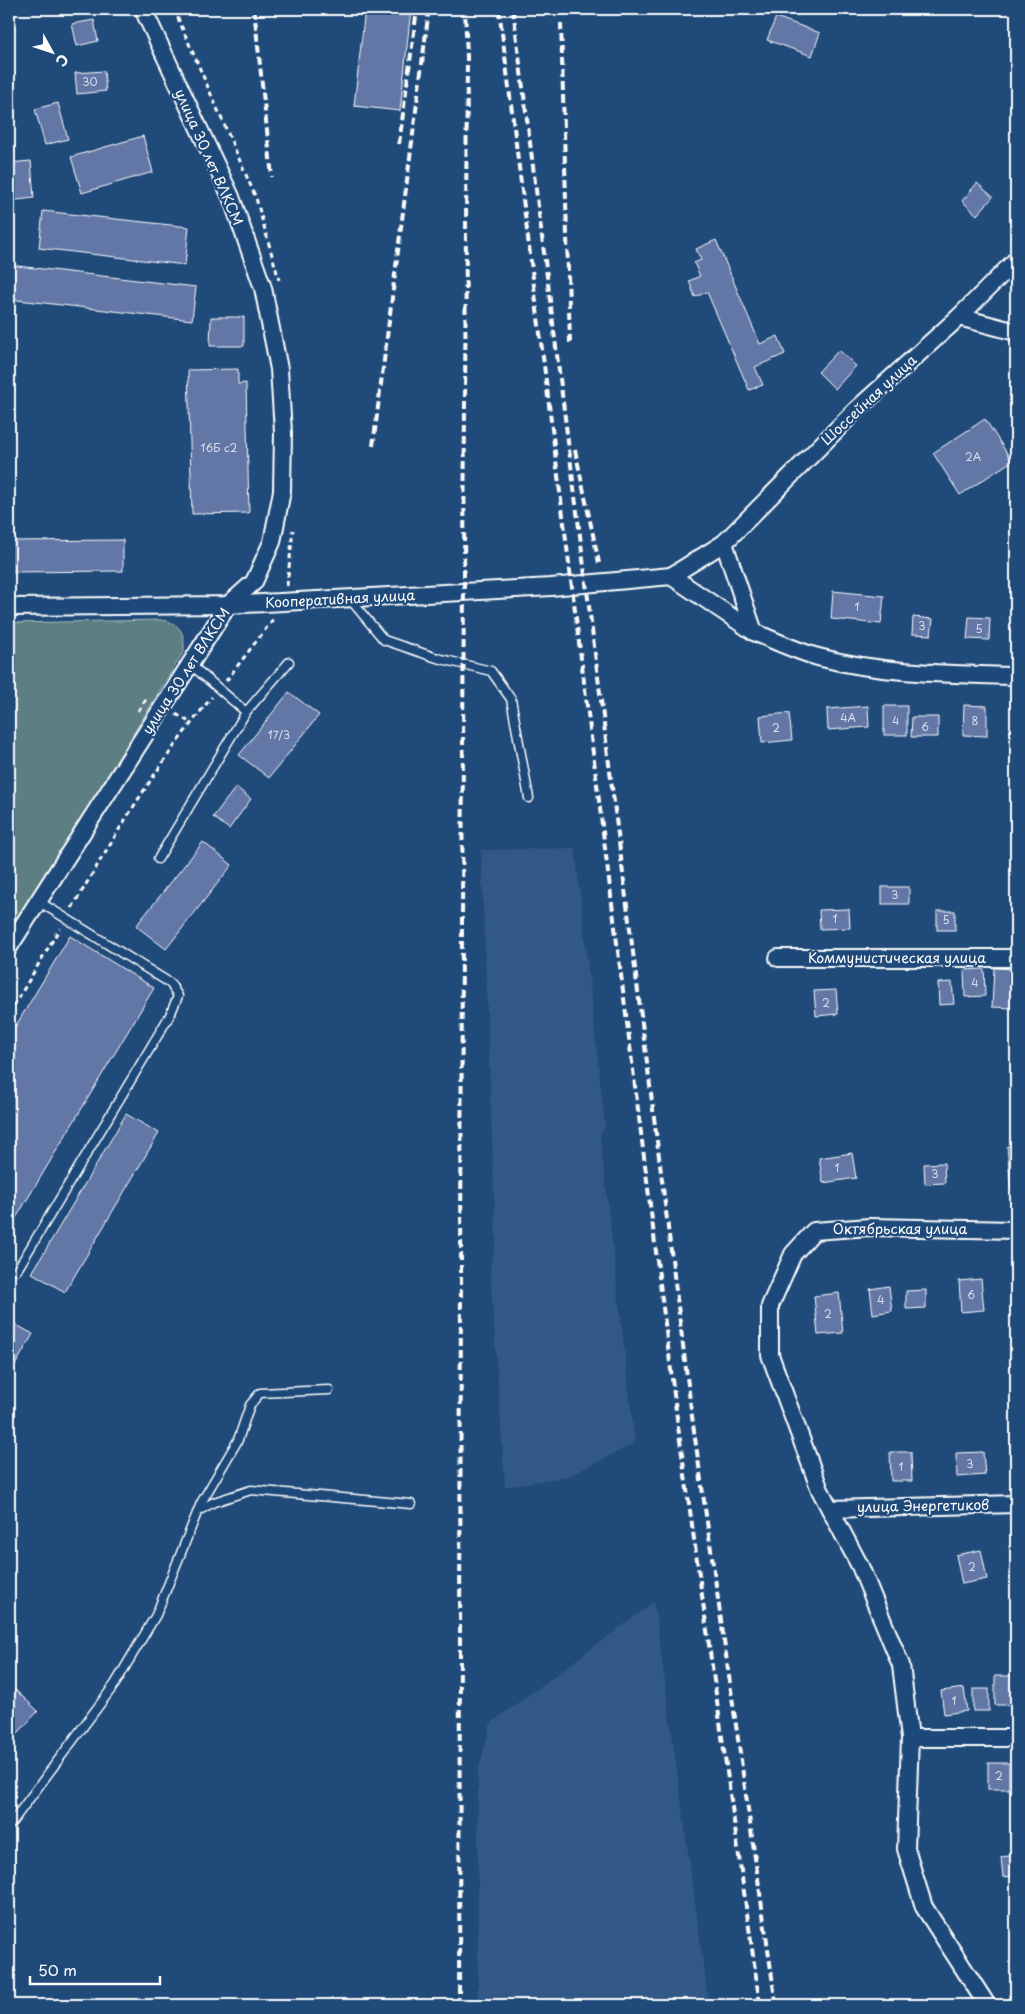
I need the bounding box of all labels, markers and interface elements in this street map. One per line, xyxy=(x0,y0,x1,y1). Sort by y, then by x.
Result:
north arrow xyxy=(28,28,78,78)
text: С xyxy=(51,50,74,71)
house number: 30 xyxy=(82,73,98,90)
street label: улица 30 лет ВЛКСМ xyxy=(170,85,249,228)
street label: Шоссейная улица xyxy=(816,350,921,450)
house number: 16Б с2 xyxy=(201,439,238,456)
house number: 2А xyxy=(965,448,982,465)
street label: Кооперативная улица xyxy=(264,584,416,613)
house number: 1 xyxy=(855,598,860,615)
street label: улица 30 лет ВЛКСМ xyxy=(137,603,235,738)
house number: 3 xyxy=(918,617,926,634)
house number: 5 xyxy=(975,620,983,637)
house number: 4А xyxy=(840,709,856,726)
house number: 4 xyxy=(892,712,900,729)
house number: 8 xyxy=(972,712,979,729)
house number: 6 xyxy=(921,718,929,735)
house number: 2 xyxy=(772,719,780,736)
house number: 17/3 xyxy=(268,726,290,743)
house number: 3 xyxy=(891,886,899,903)
house number: 1 xyxy=(833,910,838,927)
house number: 5 xyxy=(942,911,950,928)
street label: Коммунистическая улица xyxy=(808,947,986,968)
house number: 4 xyxy=(971,974,979,991)
house number: 2 xyxy=(822,994,830,1011)
house number: 1 xyxy=(835,1159,840,1176)
house number: 3 xyxy=(931,1165,939,1182)
street label: Октябрьская улица xyxy=(833,1218,967,1239)
house number: 6 xyxy=(967,1286,975,1303)
house number: 4 xyxy=(877,1291,885,1308)
house number: 2 xyxy=(824,1305,832,1322)
house number: 3 xyxy=(966,1455,974,1472)
house number: 1 xyxy=(899,1458,904,1475)
street label: улица Энергетиков xyxy=(857,1494,989,1517)
house number: 2 xyxy=(968,1558,976,1575)
house number: 1 xyxy=(952,1692,957,1709)
house number: 2 xyxy=(995,1767,1003,1784)
scale bar xyxy=(30,1954,160,1986)
text: 50 m xyxy=(38,1958,77,1981)

